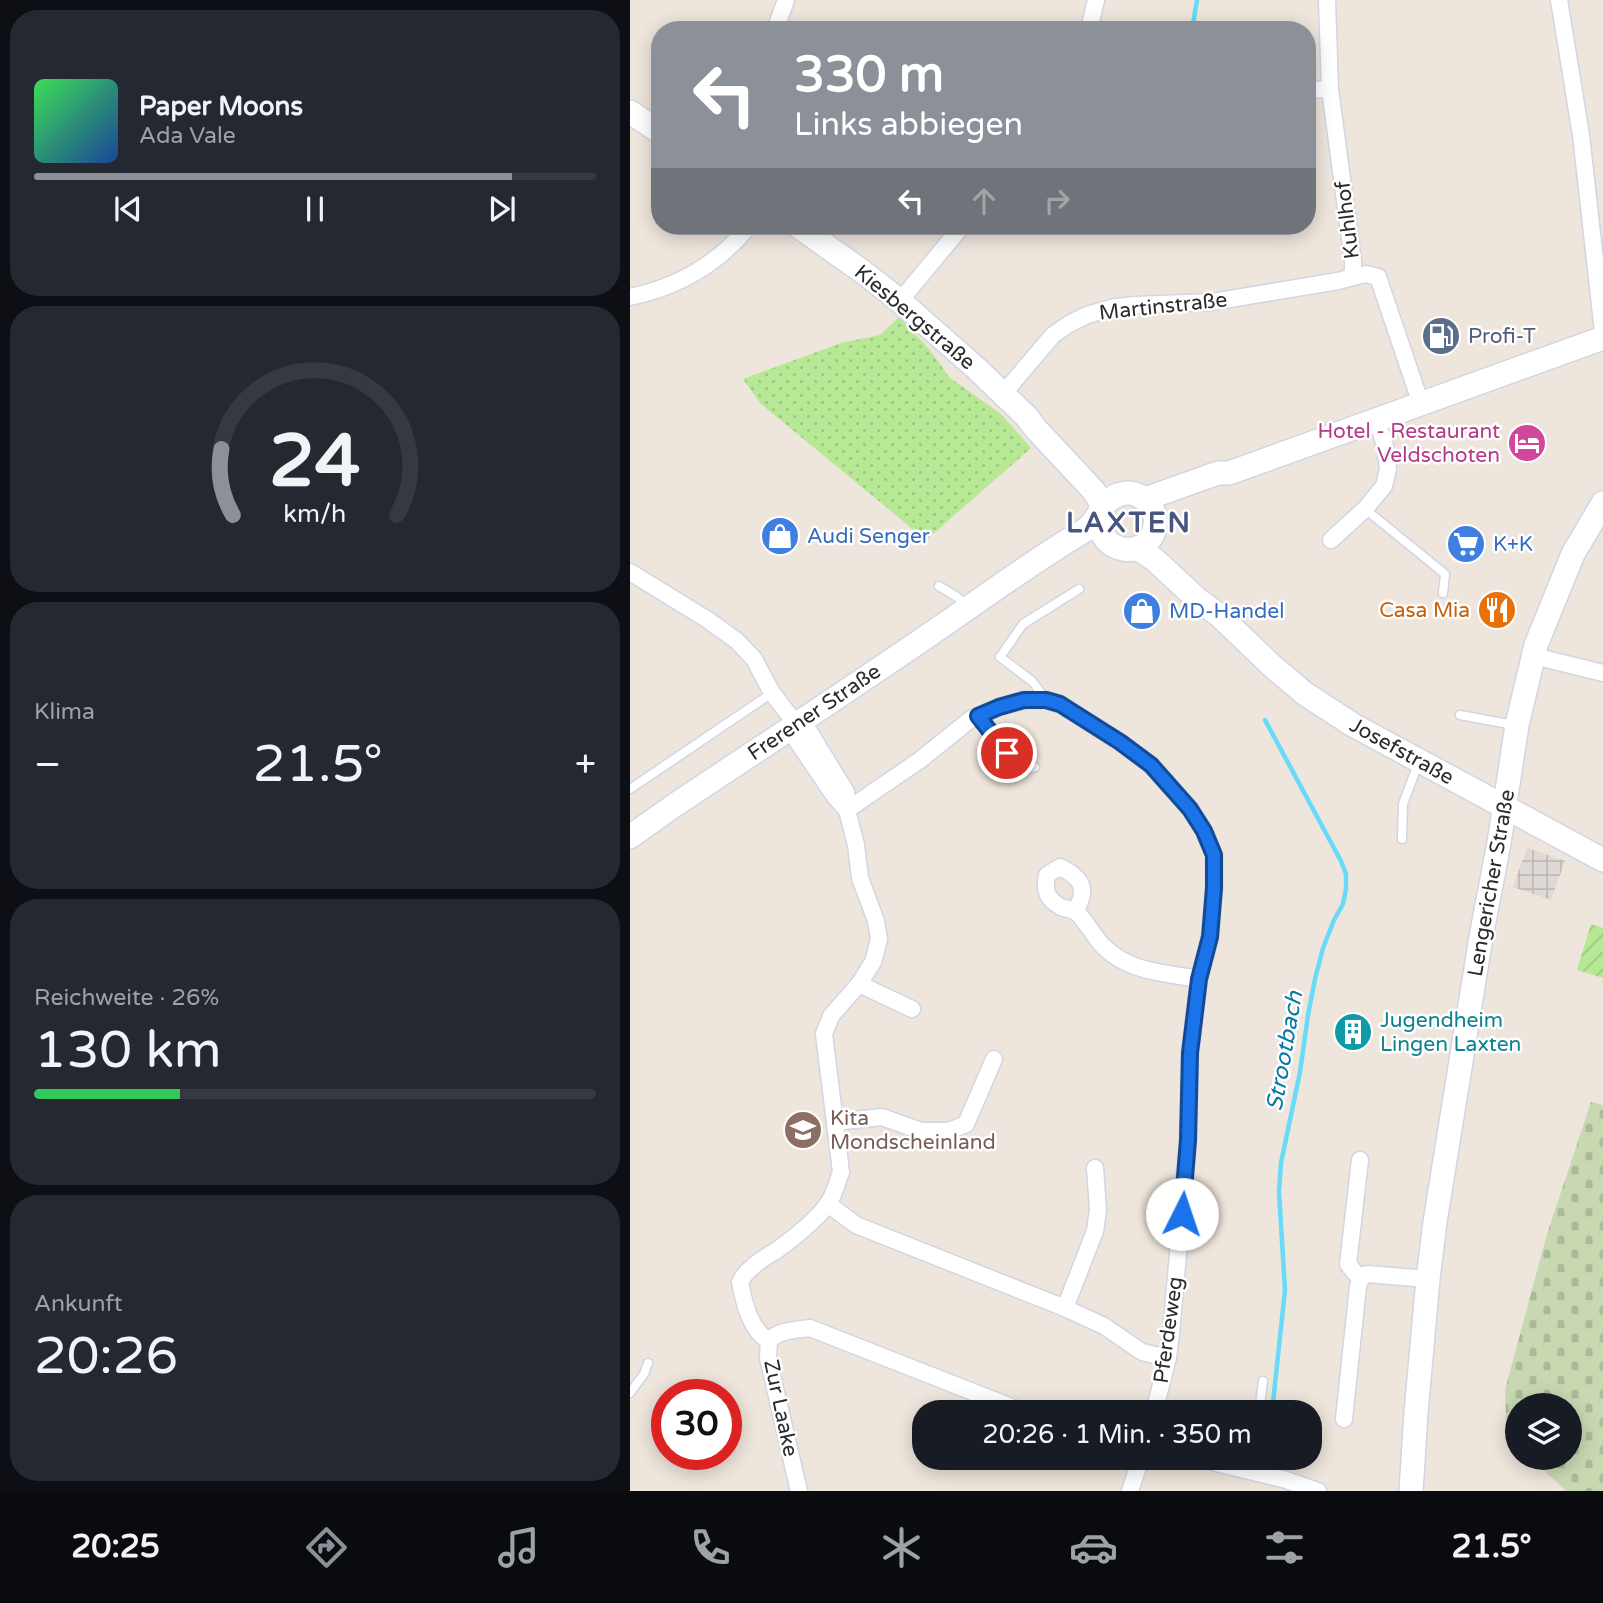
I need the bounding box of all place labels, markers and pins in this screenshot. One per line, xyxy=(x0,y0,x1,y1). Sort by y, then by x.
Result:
fuel station icon: Profi-T xyxy=(1420,315,1462,357)
place label: Profi-T xyxy=(1468,324,1536,349)
place label: Hotel - Restaurant Veldschoten xyxy=(1318,419,1500,468)
hotel icon: Hotel - Restaurant Veldschoten xyxy=(1506,422,1548,464)
shop icon: Audi Senger xyxy=(759,515,801,557)
supermarket icon: K+K xyxy=(1445,523,1487,565)
place label: Audi Senger xyxy=(807,524,930,549)
place label: K+K xyxy=(1493,532,1533,557)
restaurant icon: Casa Mia xyxy=(1476,589,1518,631)
shop icon: MD-Handel xyxy=(1121,590,1163,632)
place label: Casa Mia xyxy=(1379,598,1470,623)
place label: MD-Handel xyxy=(1169,599,1284,624)
pin xyxy=(977,723,1037,783)
place label: Jugendheim Lingen Laxten xyxy=(1380,1008,1521,1057)
building icon: Jugendheim Lingen Laxten xyxy=(1332,1011,1374,1053)
place label: Kita Mondscheinland xyxy=(830,1106,996,1155)
school or university icon: Kita Mondscheinland xyxy=(782,1109,824,1151)

